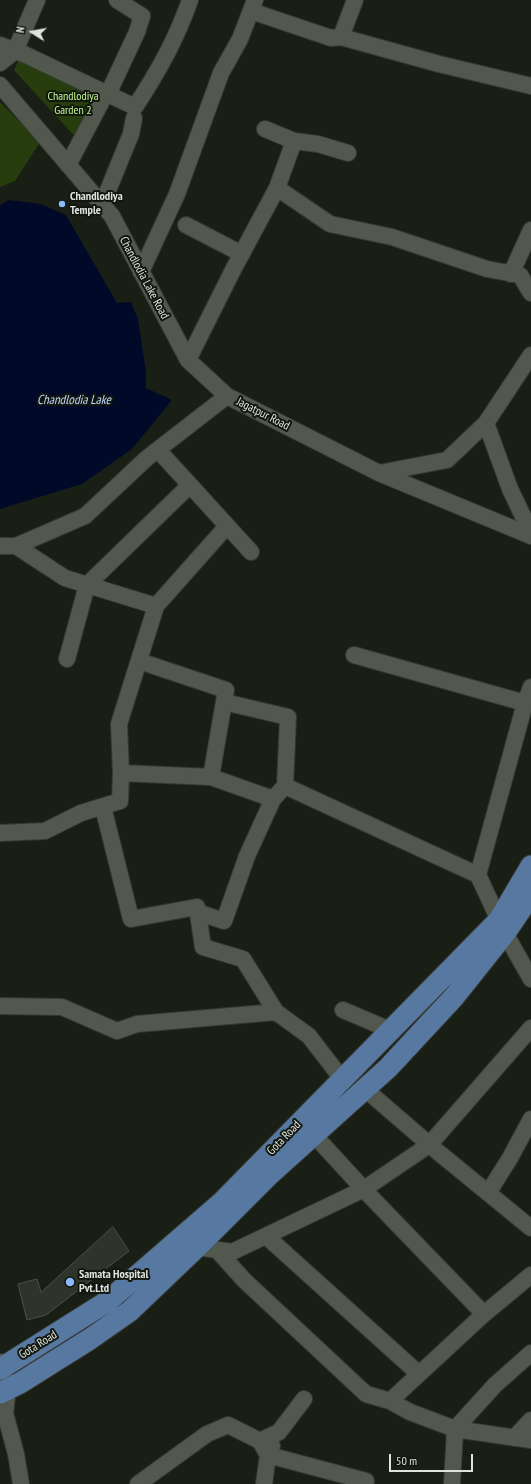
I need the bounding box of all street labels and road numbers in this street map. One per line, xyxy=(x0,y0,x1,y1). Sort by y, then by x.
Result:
street label: Chandlodia Lake Road xyxy=(116,234,172,322)
street label: Jagatpur Road xyxy=(234,394,292,434)
street label: Gota Road xyxy=(264,1118,304,1158)
street label: Gota Road xyxy=(16,1328,60,1362)

